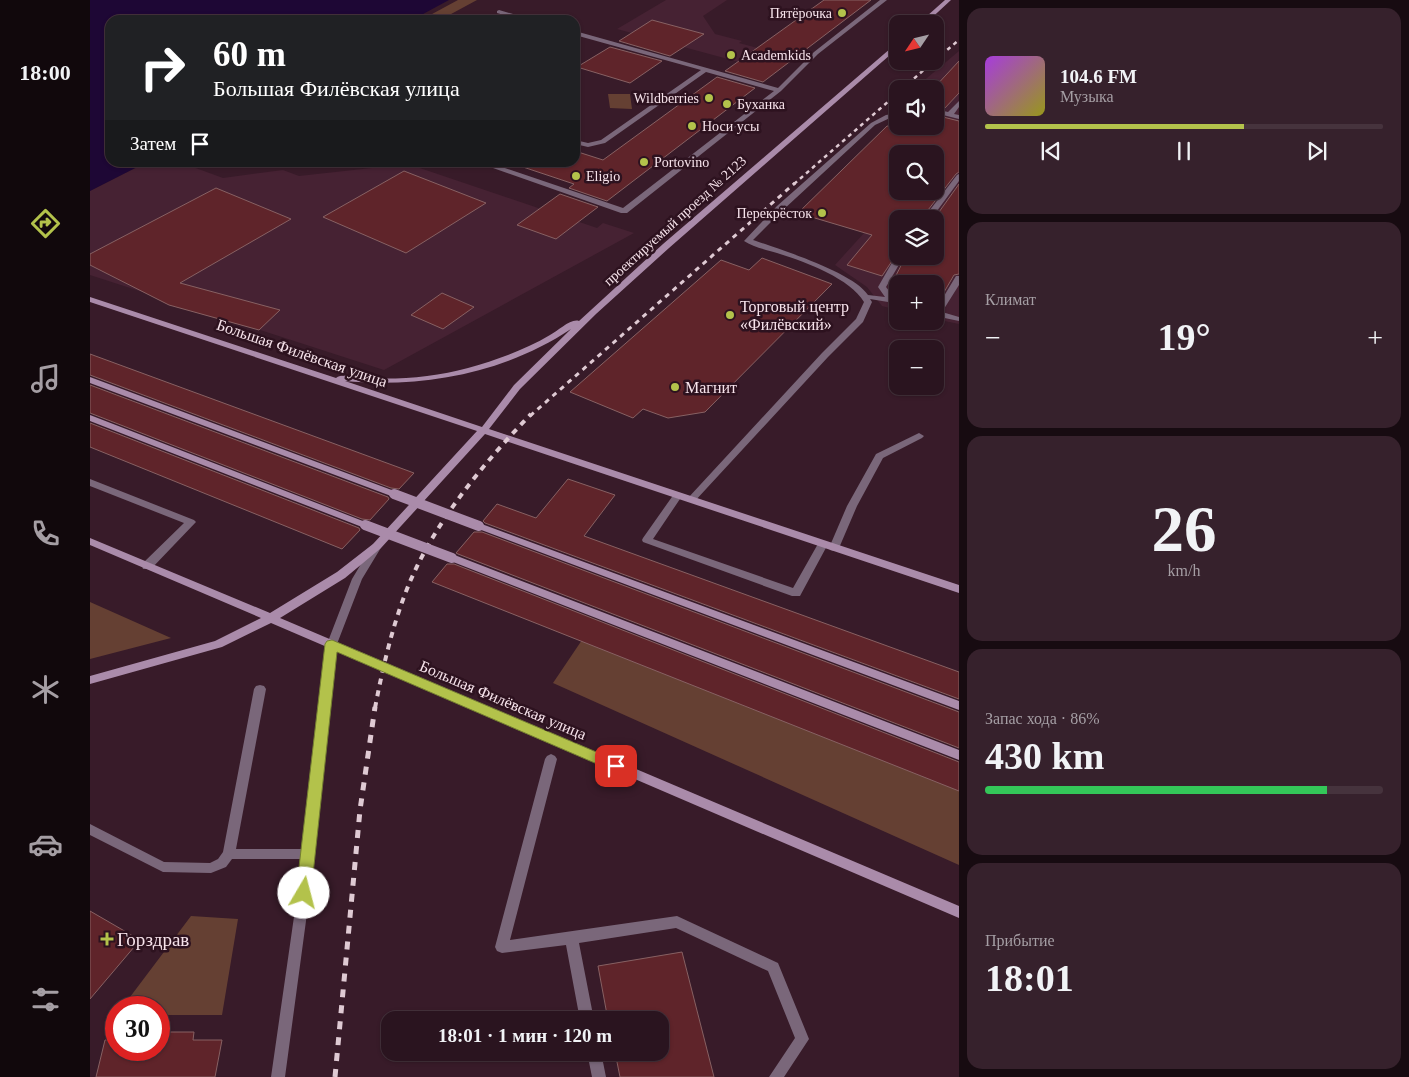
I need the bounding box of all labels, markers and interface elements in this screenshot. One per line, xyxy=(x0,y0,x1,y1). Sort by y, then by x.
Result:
place label: Пятёрочка xyxy=(770,6,833,21)
marker: Пятёрочка xyxy=(836,7,848,19)
north arrow xyxy=(889,15,944,70)
map controls xyxy=(889,15,944,395)
icon: right xyxy=(130,35,195,100)
text: 60 m xyxy=(213,35,286,74)
place label: Academkids xyxy=(741,48,811,63)
marker: Academkids xyxy=(725,49,737,61)
text: 18:00 xyxy=(19,60,71,85)
text: 104.6 FM xyxy=(1060,66,1137,87)
text: Большая Филёвская улица xyxy=(213,76,460,101)
button: sound xyxy=(889,80,944,135)
text: Музыка xyxy=(1060,88,1114,105)
place label: Wildberries xyxy=(633,91,699,106)
marker: Wildberries xyxy=(703,92,715,104)
place label: Буханка xyxy=(737,97,786,112)
marker: Буханка xyxy=(721,98,733,110)
place label: Носи усы xyxy=(702,119,760,134)
marker: Носи усы xyxy=(686,120,698,132)
icon: arrive xyxy=(186,130,214,158)
text: Затем xyxy=(130,133,176,154)
icon: previous xyxy=(1037,137,1065,165)
icon: pause xyxy=(1170,137,1198,165)
icon: next xyxy=(1303,137,1331,165)
button: search xyxy=(889,145,944,200)
street label: проектируемый проезд № 2123 xyxy=(601,153,749,289)
place label: Portovino xyxy=(654,155,709,170)
marker: Portovino xyxy=(638,156,650,168)
place label: Eligio xyxy=(586,169,620,184)
marker: Eligio xyxy=(570,170,582,182)
icon: directions xyxy=(28,206,63,241)
place label: Перекрёсток xyxy=(736,206,812,221)
marker: Перекрёсток xyxy=(816,207,828,219)
button: layers xyxy=(889,210,944,265)
button: + xyxy=(889,275,944,330)
text: Климат xyxy=(985,291,1036,308)
place label: Торговый центр «Филёвский» xyxy=(740,298,849,333)
marker: Торговый центр «Филёвский» xyxy=(724,309,736,321)
street label: Большая Филёвская улица xyxy=(214,316,390,391)
text: 19° xyxy=(1157,316,1211,358)
text: − xyxy=(985,322,1001,353)
text: + xyxy=(1367,322,1383,353)
button: − xyxy=(889,340,944,395)
icon: music xyxy=(28,361,63,396)
place label: Магнит xyxy=(685,379,737,396)
marker: Магнит xyxy=(669,381,681,393)
text: 26 xyxy=(1152,493,1217,565)
icon: phone xyxy=(28,516,63,551)
text: km/h xyxy=(1168,562,1200,579)
street label: Большая Филёвская улица xyxy=(417,657,589,744)
icon: climate xyxy=(28,672,63,707)
text: Запас хода · 86% xyxy=(985,710,1100,727)
text: 430 km xyxy=(985,735,1104,777)
pin xyxy=(595,745,637,787)
icon: arrive xyxy=(602,752,630,780)
icon: car xyxy=(28,827,63,862)
position arrow xyxy=(277,866,329,918)
place label: Горздрав xyxy=(117,929,189,950)
text: Прибытие xyxy=(985,932,1055,949)
marker: Горздрав xyxy=(101,933,113,945)
text: 18:01 xyxy=(985,957,1074,999)
icon: filters xyxy=(28,982,63,1017)
speed limit sign: 30 xyxy=(105,996,170,1061)
text: 18:01 · 1 мин · 120 m xyxy=(438,1025,612,1046)

